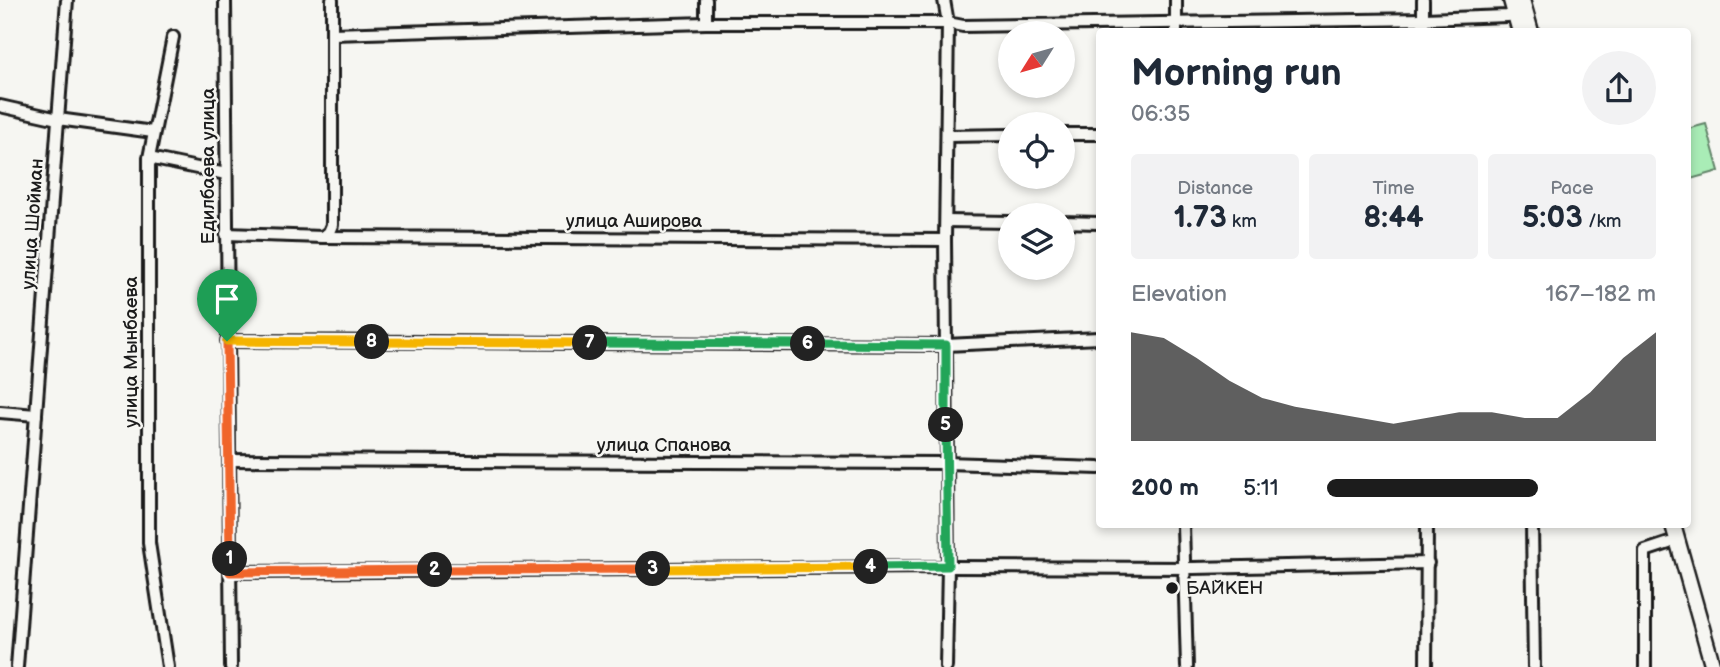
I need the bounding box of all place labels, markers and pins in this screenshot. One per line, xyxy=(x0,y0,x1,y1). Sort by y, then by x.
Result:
pin xyxy=(197,269,257,341)
pin: 8 xyxy=(354,324,390,360)
pin: 7 xyxy=(572,326,608,360)
pin: 6 xyxy=(790,326,826,362)
pin: 5 xyxy=(928,408,964,442)
pin: 1 xyxy=(212,542,247,576)
pin: 4 xyxy=(854,550,888,584)
pin: 2 xyxy=(418,552,452,588)
pin: 3 xyxy=(636,552,670,586)
place label: БАЙКЕН xyxy=(1186,577,1263,600)
marker: БАЙКЕН xyxy=(1164,580,1180,596)

